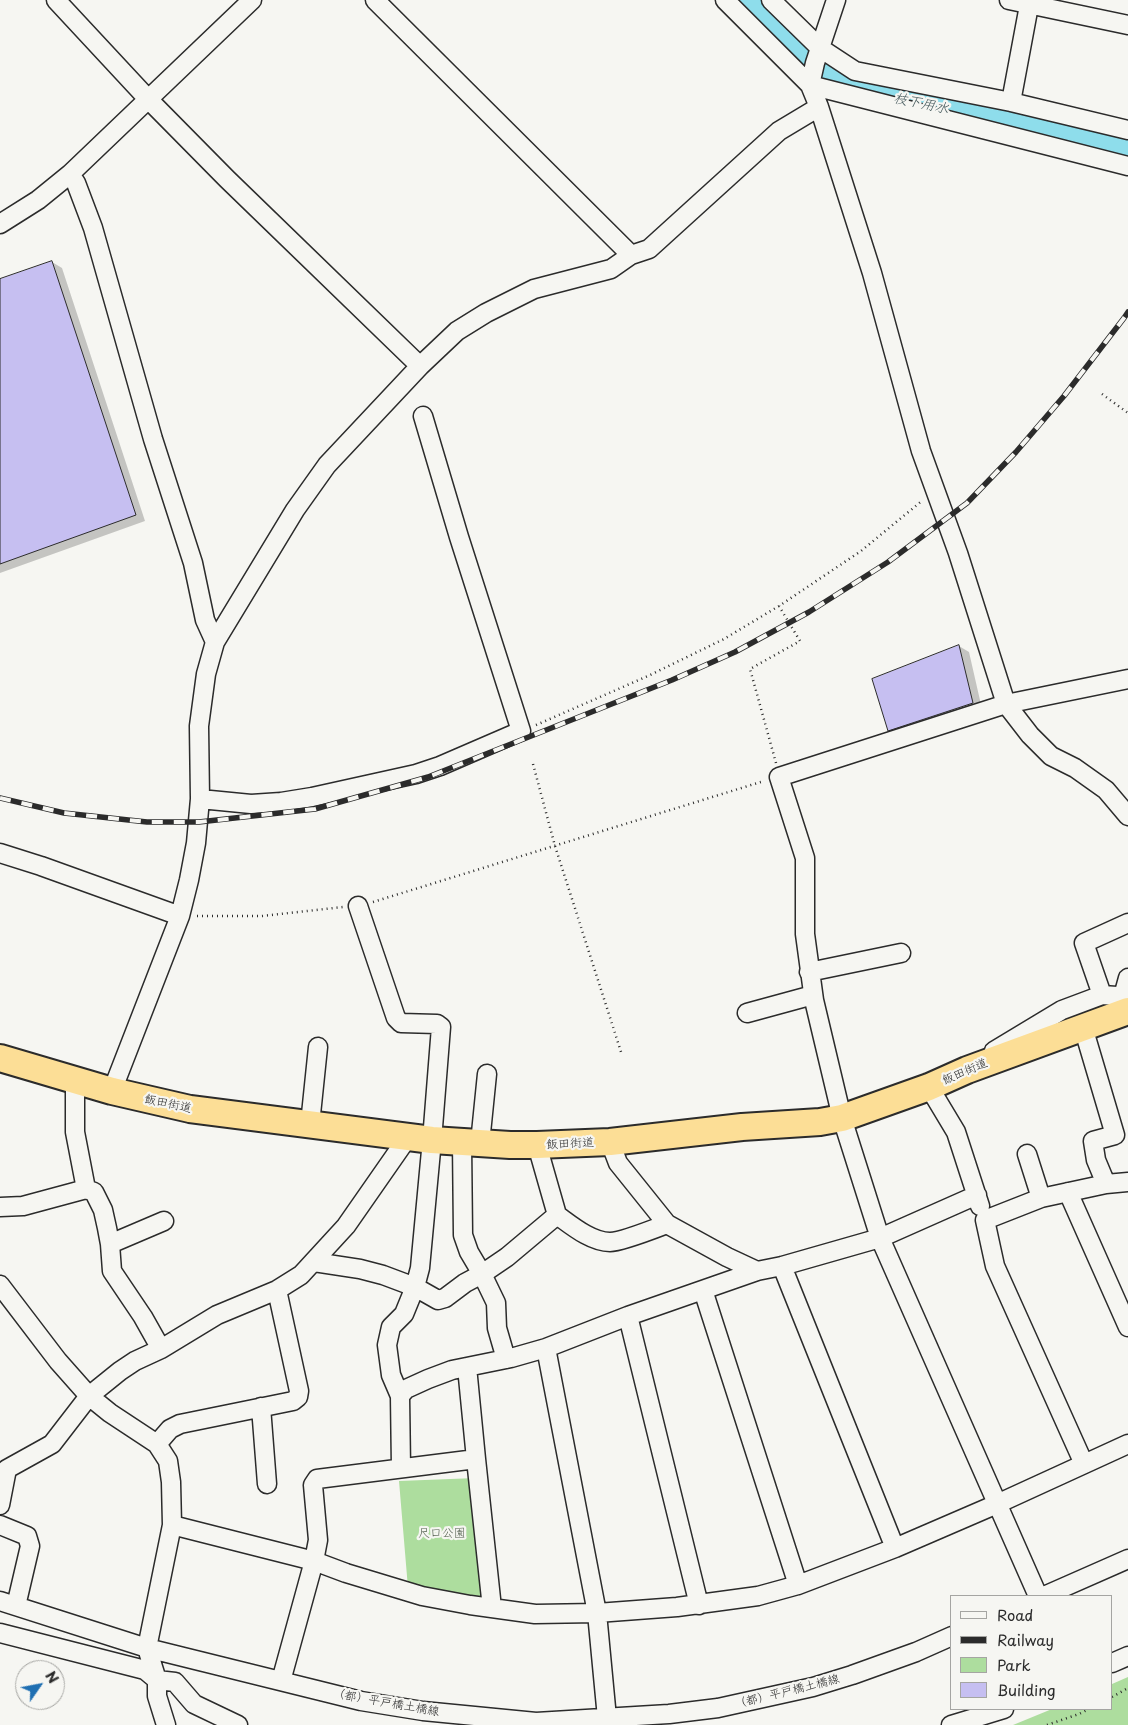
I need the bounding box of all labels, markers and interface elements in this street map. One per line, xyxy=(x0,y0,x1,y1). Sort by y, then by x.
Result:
water label: 枝下用水 xyxy=(892,90,950,118)
street label: 飯田街道 xyxy=(940,1056,990,1088)
street label: 飯田街道 xyxy=(143,1092,193,1116)
street label: 飯田街道 xyxy=(546,1136,594,1152)
park label: 尺口公園 xyxy=(418,1527,466,1541)
legend xyxy=(950,1595,1113,1710)
text: Road xyxy=(997,1603,1033,1626)
text: Railway xyxy=(997,1628,1054,1651)
text: Park xyxy=(997,1653,1031,1676)
north arrow xyxy=(15,1660,65,1710)
text: N xyxy=(40,1667,64,1687)
street label: （都）平戸橋土橋線 xyxy=(733,1672,841,1712)
text: Building xyxy=(997,1678,1056,1701)
street label: （都）平戸橋土橋線 xyxy=(332,1687,440,1719)

